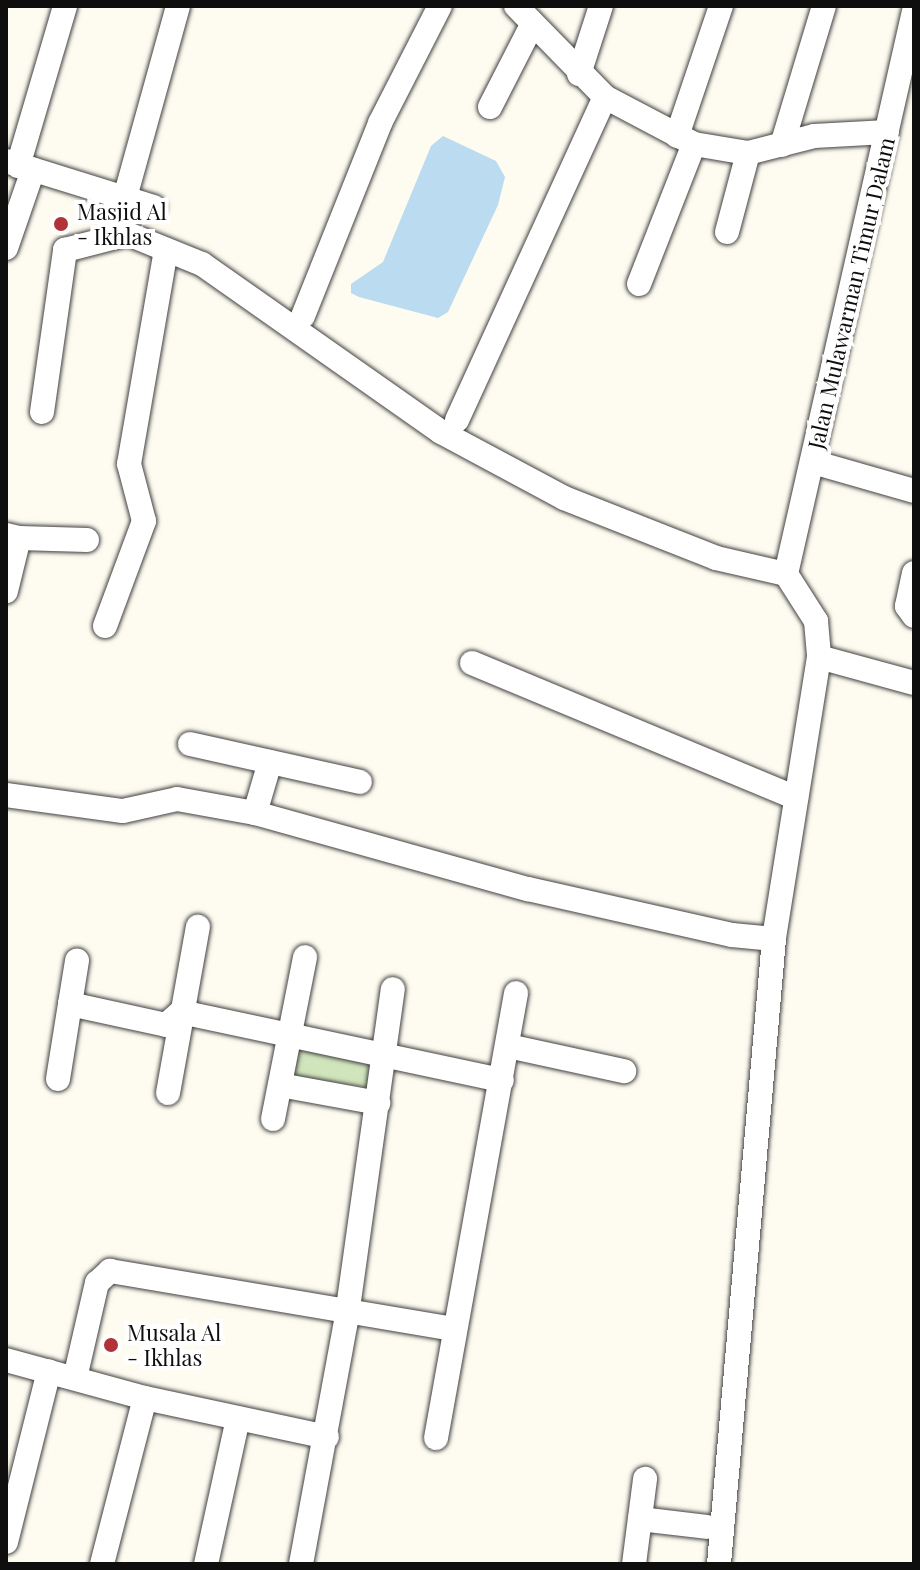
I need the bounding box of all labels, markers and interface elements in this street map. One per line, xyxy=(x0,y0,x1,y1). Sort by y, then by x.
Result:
street label: Jalan Mulawarman Timur Dalam xyxy=(802,134,900,452)
place label: Masjid Al - Ikhlas xyxy=(77,198,168,250)
marker: Masjid Al - Ikhlas xyxy=(52,215,70,233)
place label: Musala Al - Ikhlas xyxy=(127,1319,222,1370)
marker: Musala Al - Ikhlas xyxy=(102,1336,120,1354)

